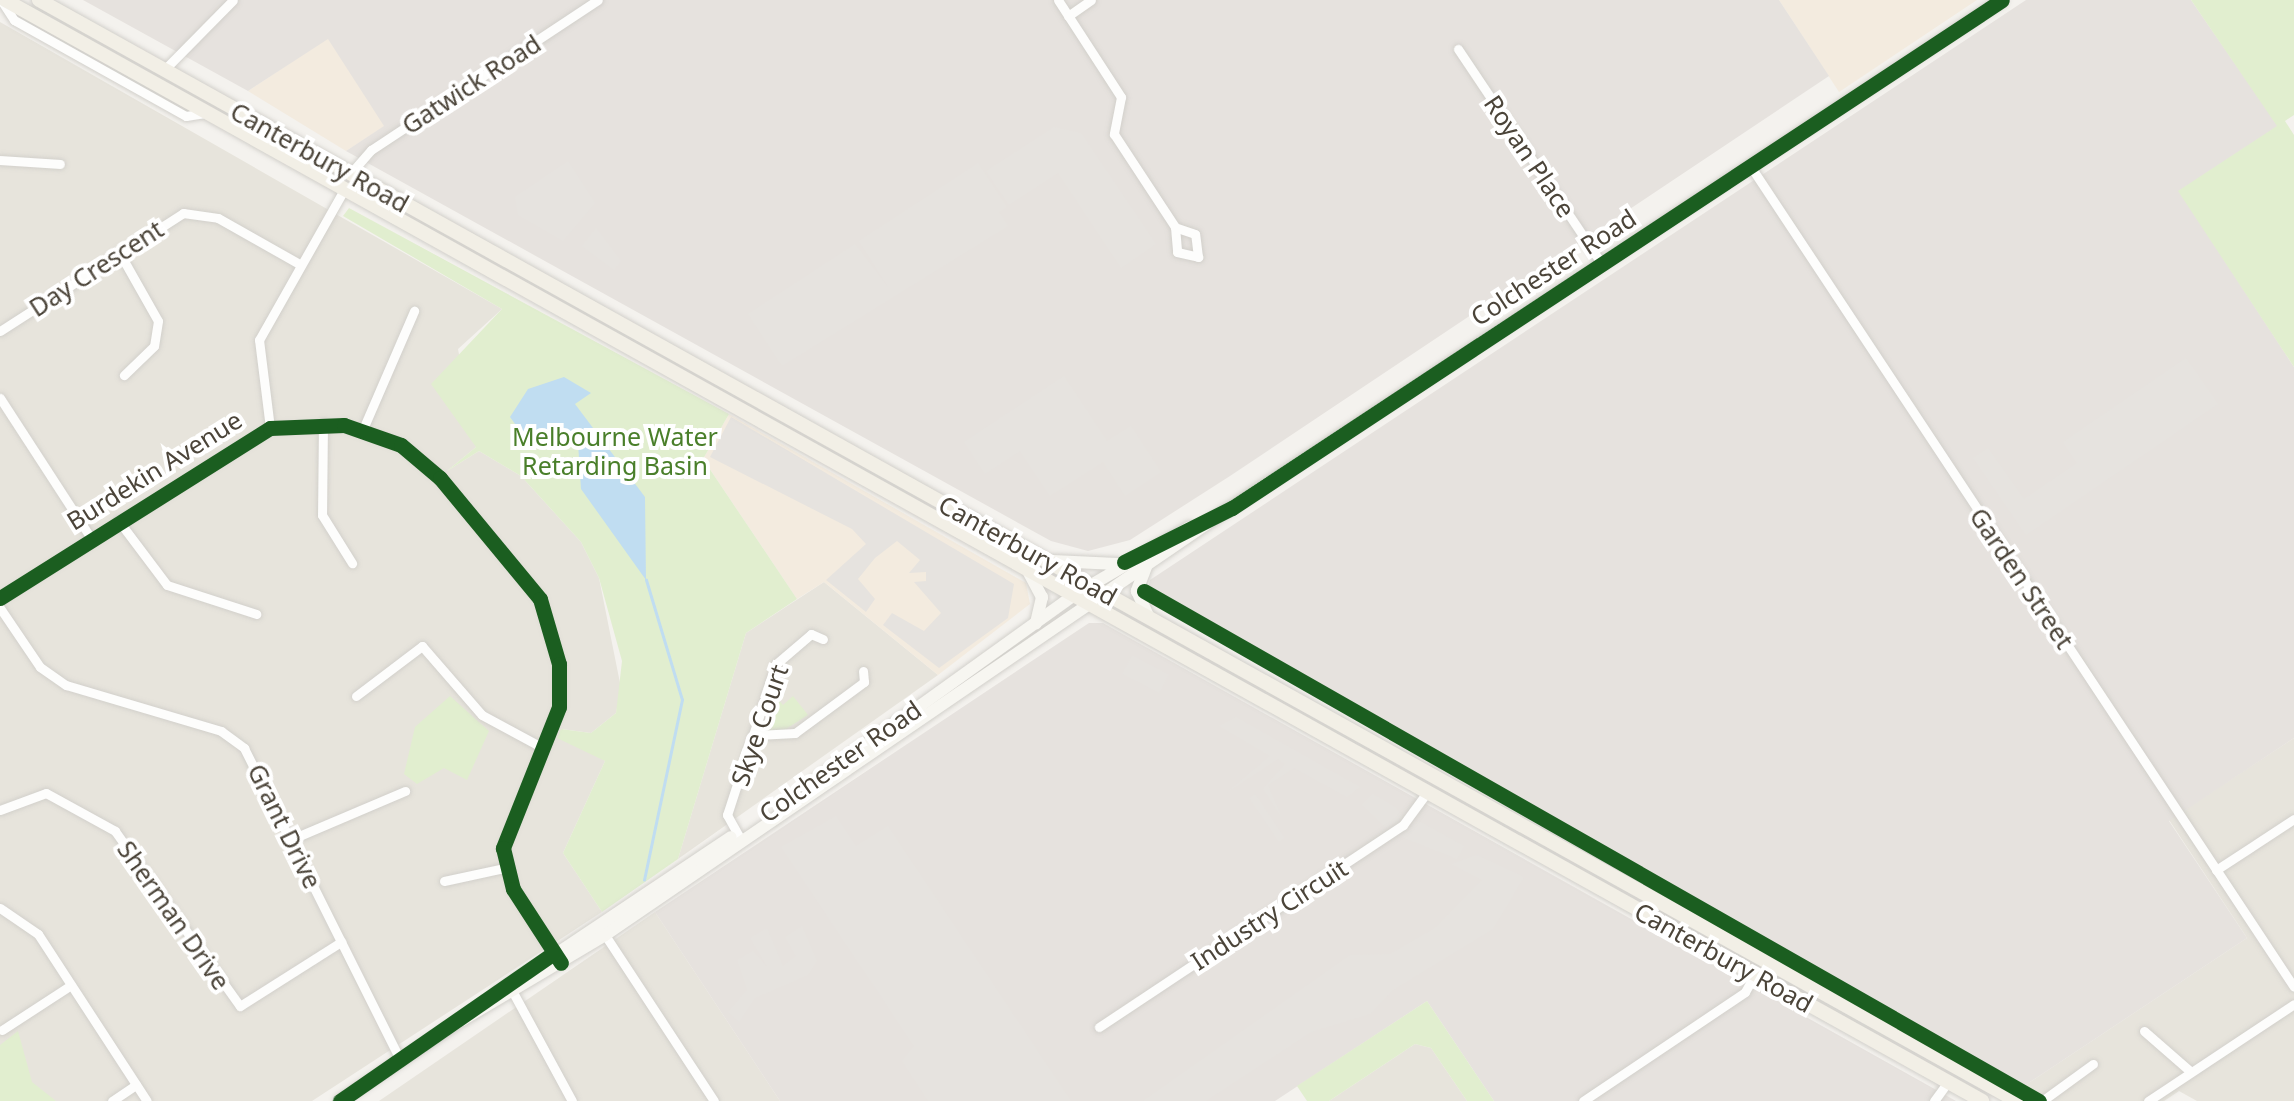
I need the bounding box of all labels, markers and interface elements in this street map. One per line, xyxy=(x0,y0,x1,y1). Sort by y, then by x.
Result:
street label: Gatwick Road xyxy=(396,28,546,140)
street label: Royan Place xyxy=(1478,89,1582,223)
street label: Canterbury Road xyxy=(226,96,414,218)
street label: Colchester Road xyxy=(1465,202,1641,332)
street label: Day Crescent xyxy=(23,214,169,322)
street label: Burdekin Avenue xyxy=(61,404,247,536)
park label: Melbourne Water Retarding Basin xyxy=(512,422,718,481)
street label: Canterbury Road xyxy=(934,489,1122,611)
street label: Garden Street xyxy=(1964,502,2080,654)
street label: Skye Court xyxy=(724,660,794,790)
street label: Colchester Road xyxy=(753,694,927,828)
street label: Grant Drive xyxy=(242,759,328,893)
street label: Sherman Drive xyxy=(112,835,236,995)
street label: Industry Circuit xyxy=(1185,852,1353,976)
street label: Canterbury Road xyxy=(1630,896,1818,1018)

